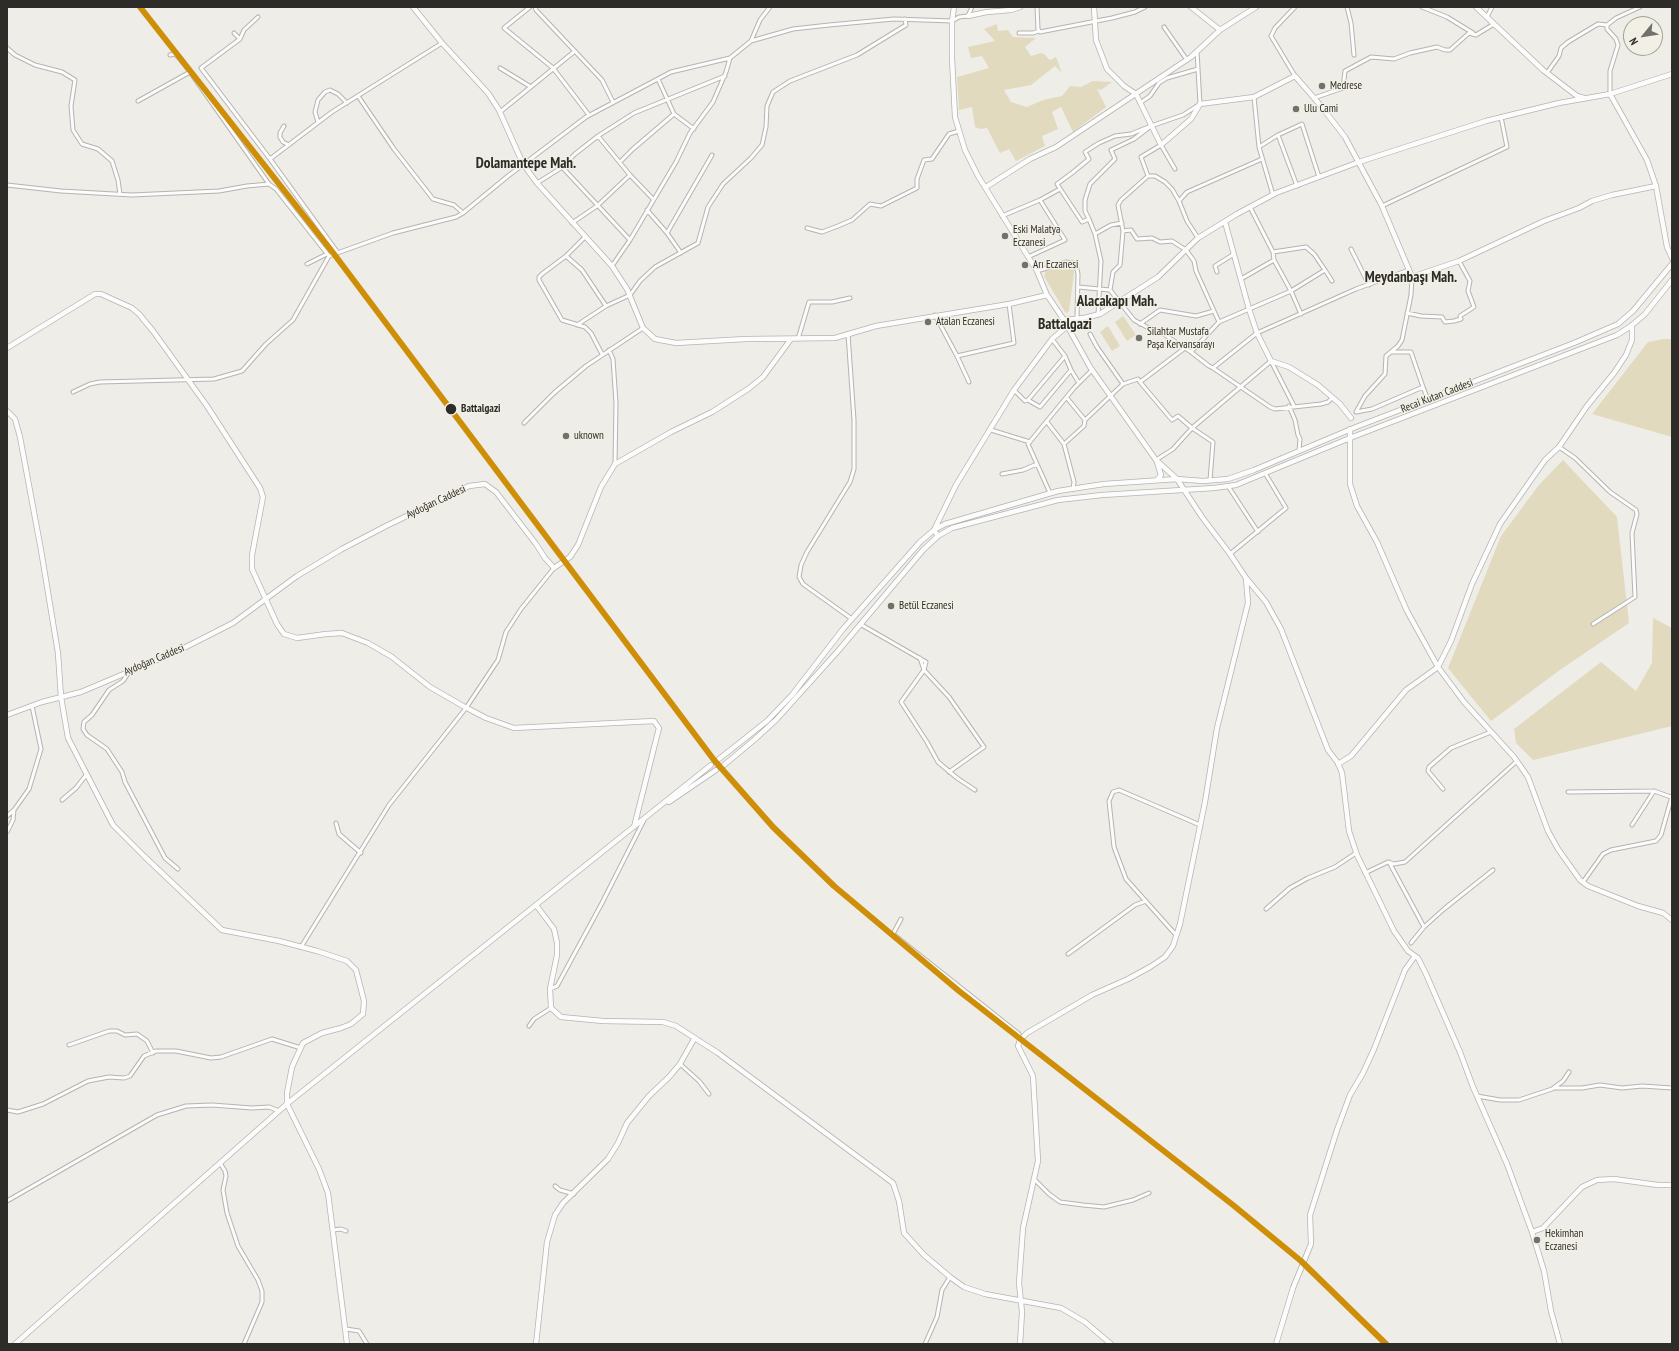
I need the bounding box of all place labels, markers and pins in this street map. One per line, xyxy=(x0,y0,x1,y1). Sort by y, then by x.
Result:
place label: Medrese xyxy=(1330,79,1362,93)
marker: Medrese xyxy=(1317,81,1327,91)
place label: Ulu Cami xyxy=(1304,102,1338,116)
marker: Ulu Cami xyxy=(1291,104,1301,114)
place label: Eski Malatya Eczanesi xyxy=(1013,223,1060,249)
marker: Eski Malatya Eczanesi xyxy=(1000,231,1010,241)
place label: Arı Eczanesi xyxy=(1033,258,1078,272)
marker: Arı Eczanesi xyxy=(1020,260,1030,270)
place label: Atalan Eczanesi xyxy=(936,315,995,329)
marker: Atalan Eczanesi xyxy=(923,317,933,327)
place label: Silahtar Mustafa Paşa Kervansarayı xyxy=(1147,325,1215,351)
marker: Silahtar Mustafa Paşa Kervansarayı xyxy=(1134,333,1144,343)
marker: Battalgazi xyxy=(444,402,458,416)
place label: Battalgazi xyxy=(461,402,501,416)
place label: uknown xyxy=(574,429,604,443)
marker: uknown xyxy=(561,431,571,441)
place label: Betül Eczanesi xyxy=(899,599,954,613)
marker: Betül Eczanesi xyxy=(886,601,896,611)
place label: Hekimhan Eczanesi xyxy=(1545,1227,1583,1253)
marker: Hekimhan Eczanesi xyxy=(1532,1235,1542,1245)

